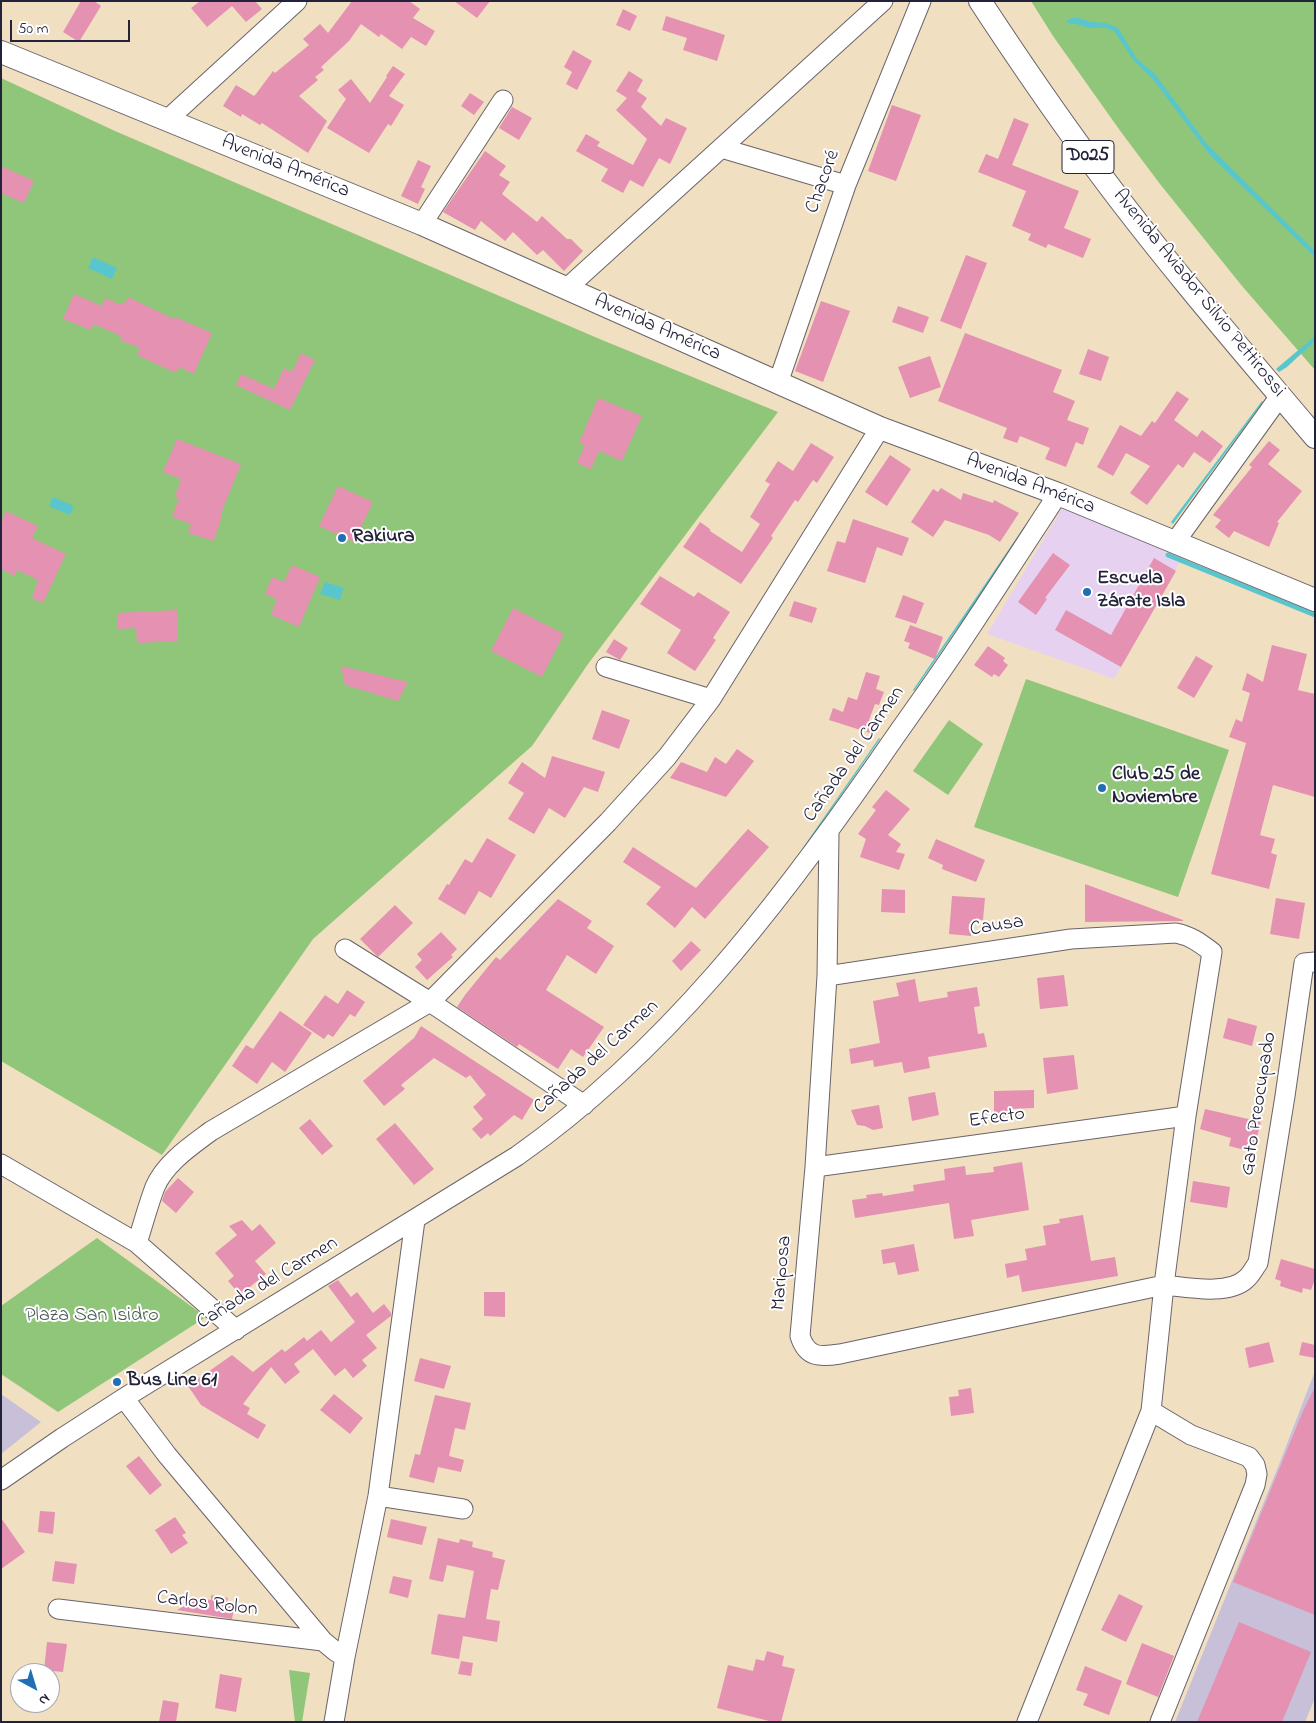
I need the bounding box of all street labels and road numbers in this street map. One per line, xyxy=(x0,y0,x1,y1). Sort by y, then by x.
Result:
street label: Avenida América xyxy=(217,131,353,205)
road number: D025 xyxy=(1062,140,1114,173)
street label: Chacoré xyxy=(801,147,847,217)
street label: Avenida Aviador Silvio Pettirossi xyxy=(1107,185,1289,403)
street label: Avenida América xyxy=(590,290,724,368)
street label: Avenida América xyxy=(962,449,1098,521)
street label: Cañada del Carmen xyxy=(799,682,911,828)
street label: Causa xyxy=(968,911,1026,943)
street label: Cañada del Carmen xyxy=(529,995,665,1121)
street label: Gato Preocupado xyxy=(1237,1031,1283,1177)
street label: Efecto xyxy=(967,1103,1027,1135)
street label: Cañada del Carmen xyxy=(193,1232,343,1336)
street label: Mariposa xyxy=(768,1235,798,1311)
street label: Carlos Rolon xyxy=(155,1587,259,1623)

